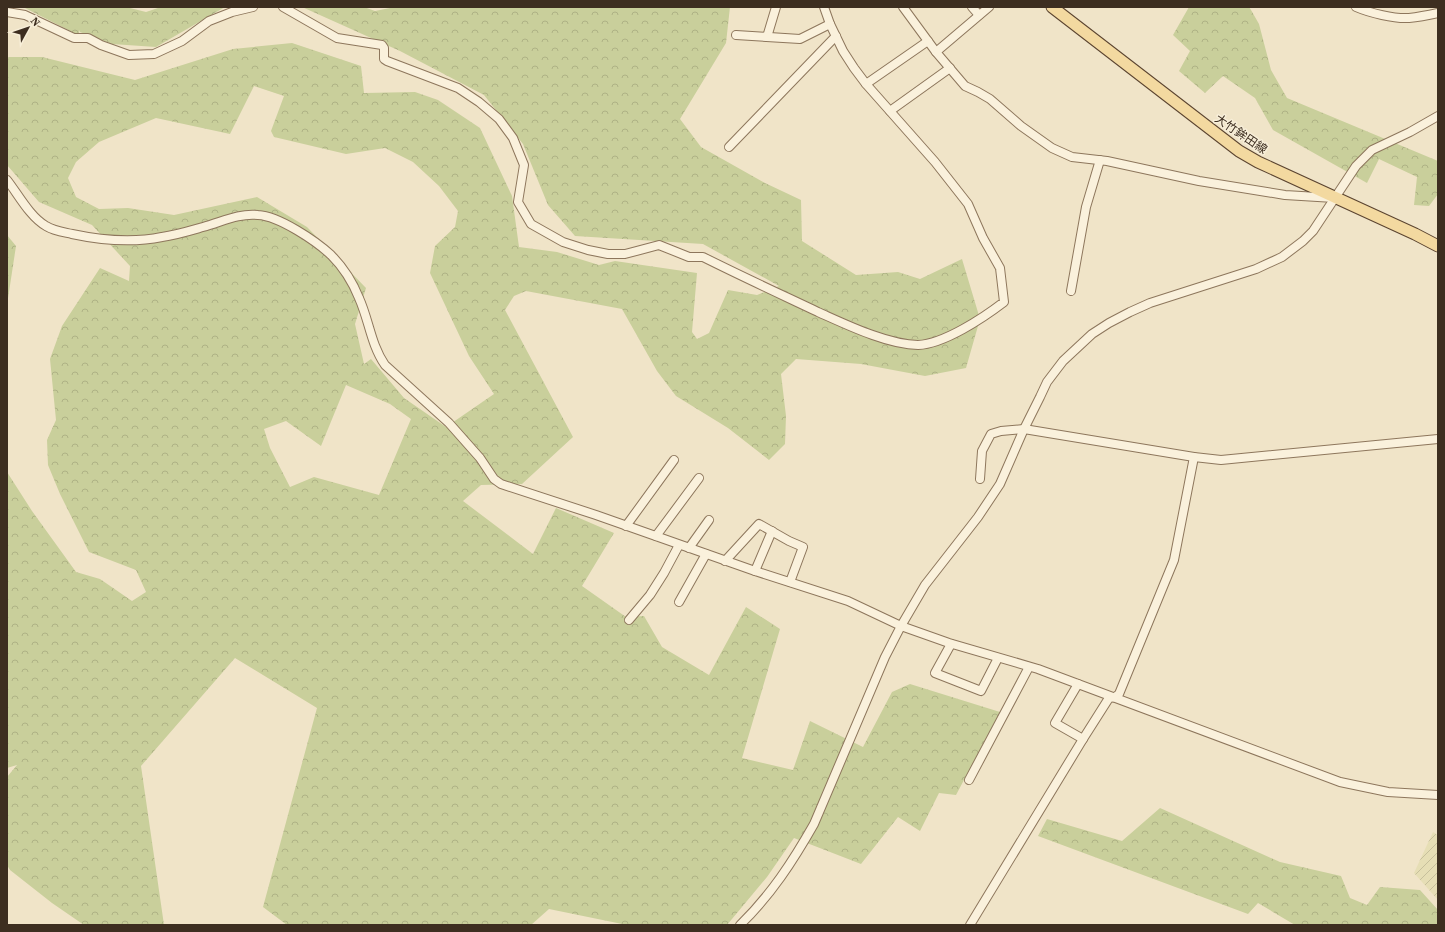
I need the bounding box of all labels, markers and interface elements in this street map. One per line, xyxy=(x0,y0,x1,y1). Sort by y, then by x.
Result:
north arrow xyxy=(8,8,48,48)
text: N xyxy=(27,14,44,30)
street label: 大竹鉾田線 xyxy=(1212,111,1270,157)

